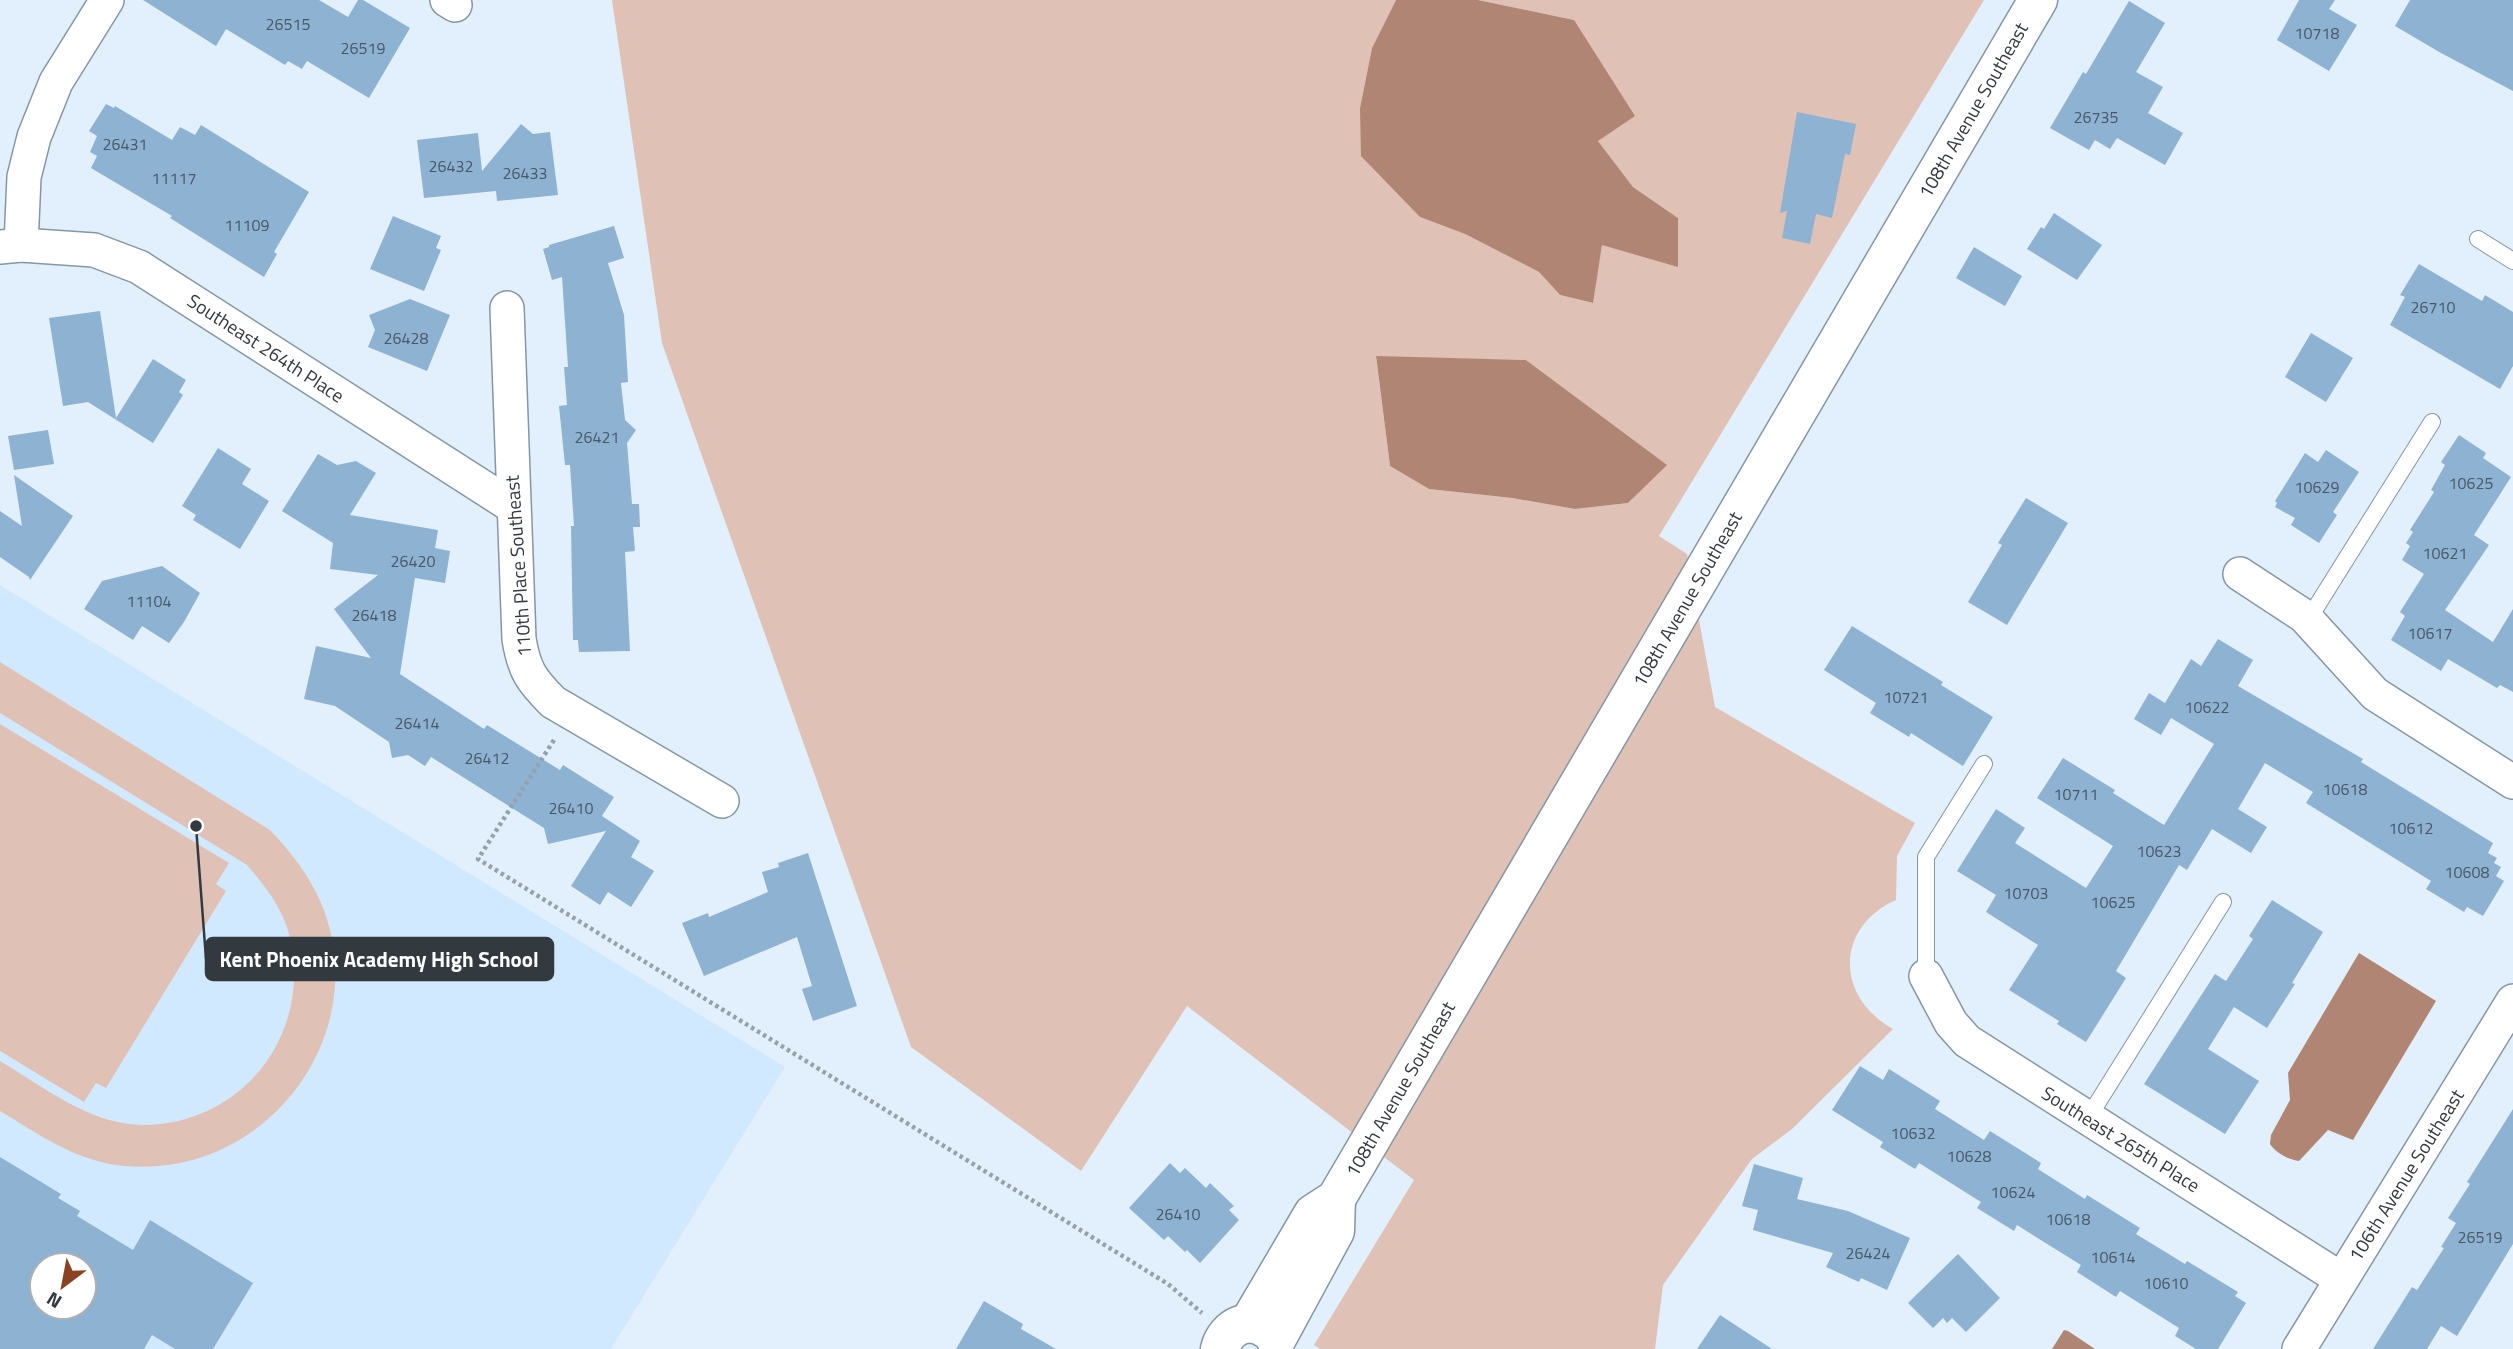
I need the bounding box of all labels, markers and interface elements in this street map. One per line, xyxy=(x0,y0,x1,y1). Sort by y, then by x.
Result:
house number: 26515 xyxy=(266,12,310,36)
street label: 108th Avenue Southeast xyxy=(1910,16,2035,203)
house number: 10718 xyxy=(2295,21,2339,45)
house number: 26519 xyxy=(341,36,385,60)
house number: 26735 xyxy=(2074,105,2118,129)
house number: 26431 xyxy=(103,132,147,156)
house number: 26432 xyxy=(429,154,473,178)
house number: 26433 xyxy=(503,161,547,185)
house number: 11117 xyxy=(152,166,196,190)
house number: 11109 xyxy=(225,213,269,237)
street label: Southeast 264th Place xyxy=(182,286,350,409)
house number: 26710 xyxy=(2411,295,2455,319)
house number: 26428 xyxy=(384,326,428,350)
house number: 26421 xyxy=(575,425,619,449)
house number: 10625 xyxy=(2449,471,2493,495)
street label: 110th Place Southeast xyxy=(497,474,538,658)
house number: 10629 xyxy=(2295,475,2339,499)
street label: 108th Avenue Southeast xyxy=(1624,505,1749,692)
house number: 10621 xyxy=(2423,541,2467,565)
house number: 26420 xyxy=(391,549,435,573)
house number: 11104 xyxy=(127,589,171,613)
house number: 26418 xyxy=(352,603,396,627)
house number: 10617 xyxy=(2408,621,2452,645)
house number: 10721 xyxy=(1884,685,1928,709)
house number: 10622 xyxy=(2185,695,2229,719)
house number: 26414 xyxy=(395,711,439,735)
house number: 26412 xyxy=(465,746,509,770)
house number: 10618 xyxy=(2323,777,2367,801)
house number: 10711 xyxy=(2054,782,2098,806)
house number: 26410 xyxy=(549,796,593,820)
house number: 10612 xyxy=(2389,816,2433,840)
house number: 10623 xyxy=(2137,839,2181,863)
house number: 10608 xyxy=(2445,860,2489,884)
house number: 10703 xyxy=(2004,881,2048,905)
house number: 10625 xyxy=(2091,890,2135,914)
callout: Kent Phoenix Academy High School xyxy=(206,938,553,980)
text: Kent Phoenix Academy High School xyxy=(219,943,539,975)
street label: 108th Avenue Southeast xyxy=(1337,995,1462,1182)
street label: Southeast 265th Place xyxy=(2036,1078,2206,1199)
street label: 106th Avenue Southeast xyxy=(2341,1083,2471,1267)
house number: 10632 xyxy=(1891,1121,1935,1145)
house number: 10628 xyxy=(1947,1144,1991,1168)
house number: 10624 xyxy=(1991,1180,2035,1204)
house number: 26410 xyxy=(1156,1202,1200,1226)
house number: 10618 xyxy=(2046,1207,2090,1231)
house number: 26519 xyxy=(2458,1225,2502,1249)
house number: 26424 xyxy=(1846,1241,1890,1265)
house number: 10614 xyxy=(2091,1245,2135,1269)
north arrow xyxy=(28,1251,98,1321)
house number: 10610 xyxy=(2144,1271,2188,1295)
text: N xyxy=(40,1285,67,1317)

